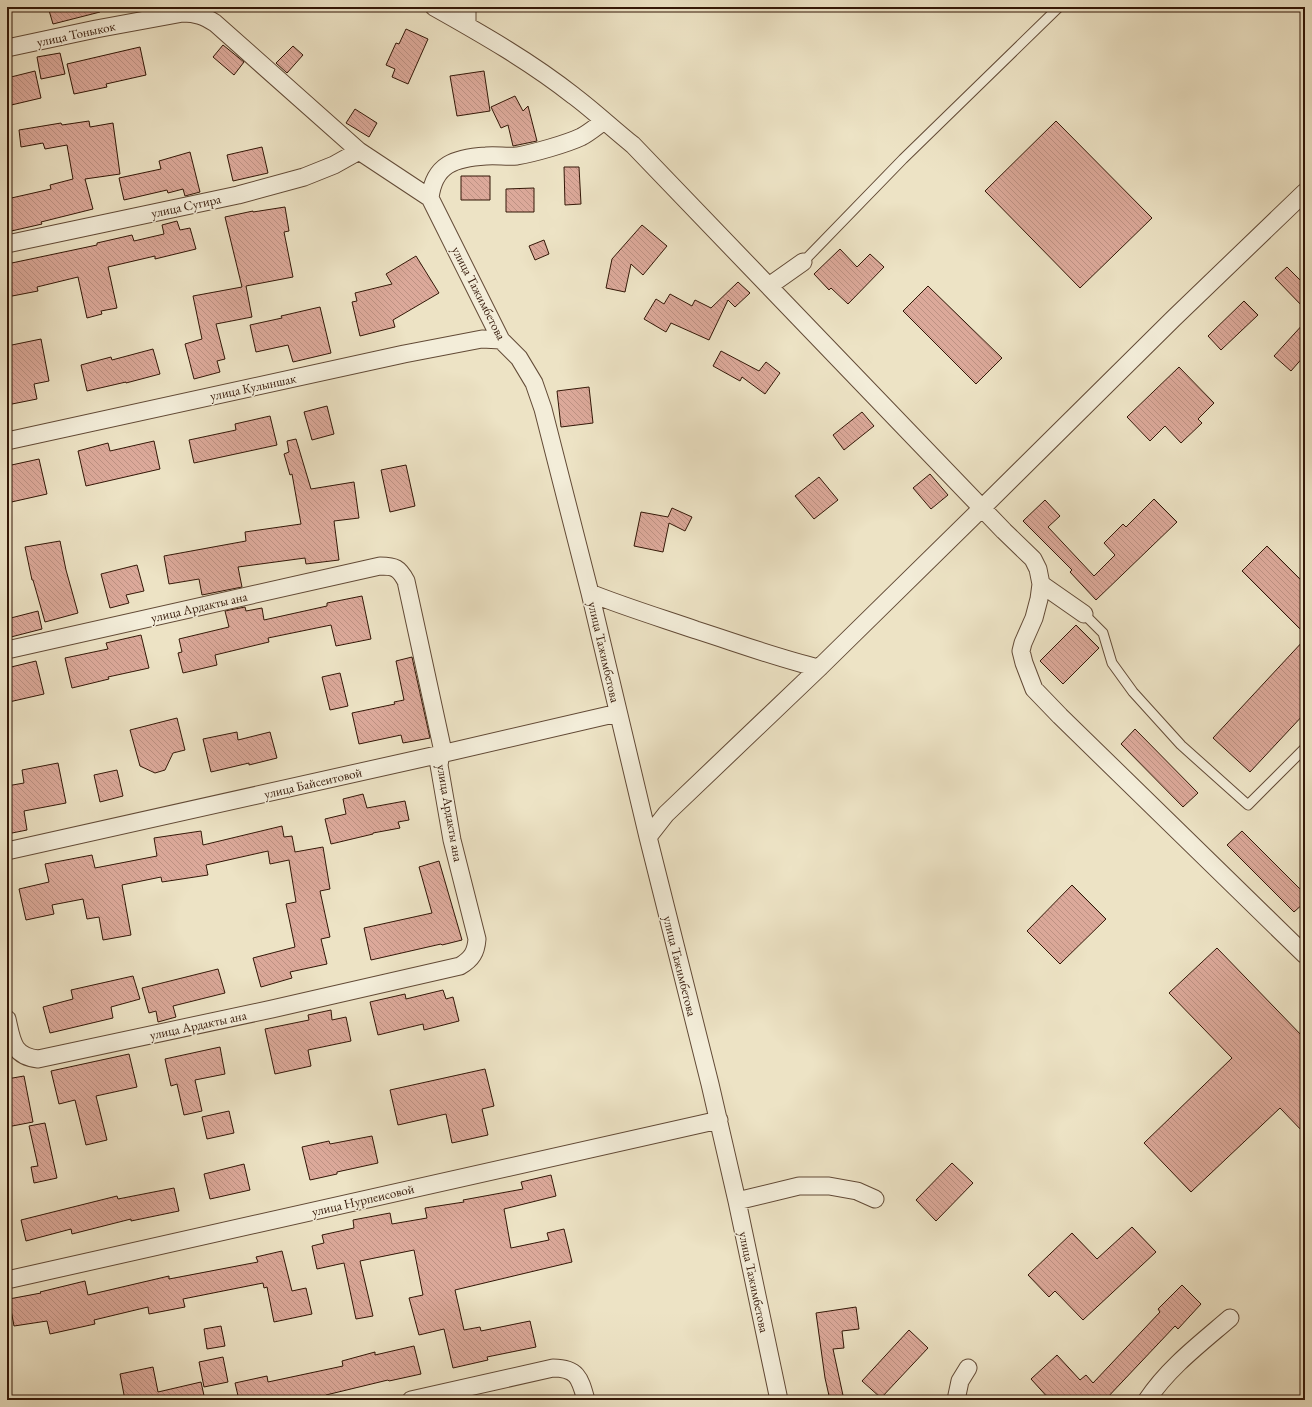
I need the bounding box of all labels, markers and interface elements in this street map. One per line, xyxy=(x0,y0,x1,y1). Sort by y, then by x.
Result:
street label: улица Тоныкок xyxy=(35,17,118,51)
street label: улица Сугира xyxy=(149,190,223,222)
street label: улица Тажимбетова xyxy=(448,243,510,344)
street label: улица Кулыншак xyxy=(208,369,298,404)
street label: улица Ардакты ана xyxy=(149,587,250,626)
street label: улица Тажимбетова xyxy=(584,600,624,705)
street label: улица Байсеитовой xyxy=(262,763,364,803)
street label: улица Ардакты ана xyxy=(433,763,467,864)
street label: улица Тажимбетова xyxy=(659,914,701,1019)
street label: улица Ардакты ана xyxy=(148,1006,249,1044)
street label: улица Нурпеисовой xyxy=(310,1180,416,1220)
street label: улица Тажимбетова xyxy=(735,1230,773,1335)

